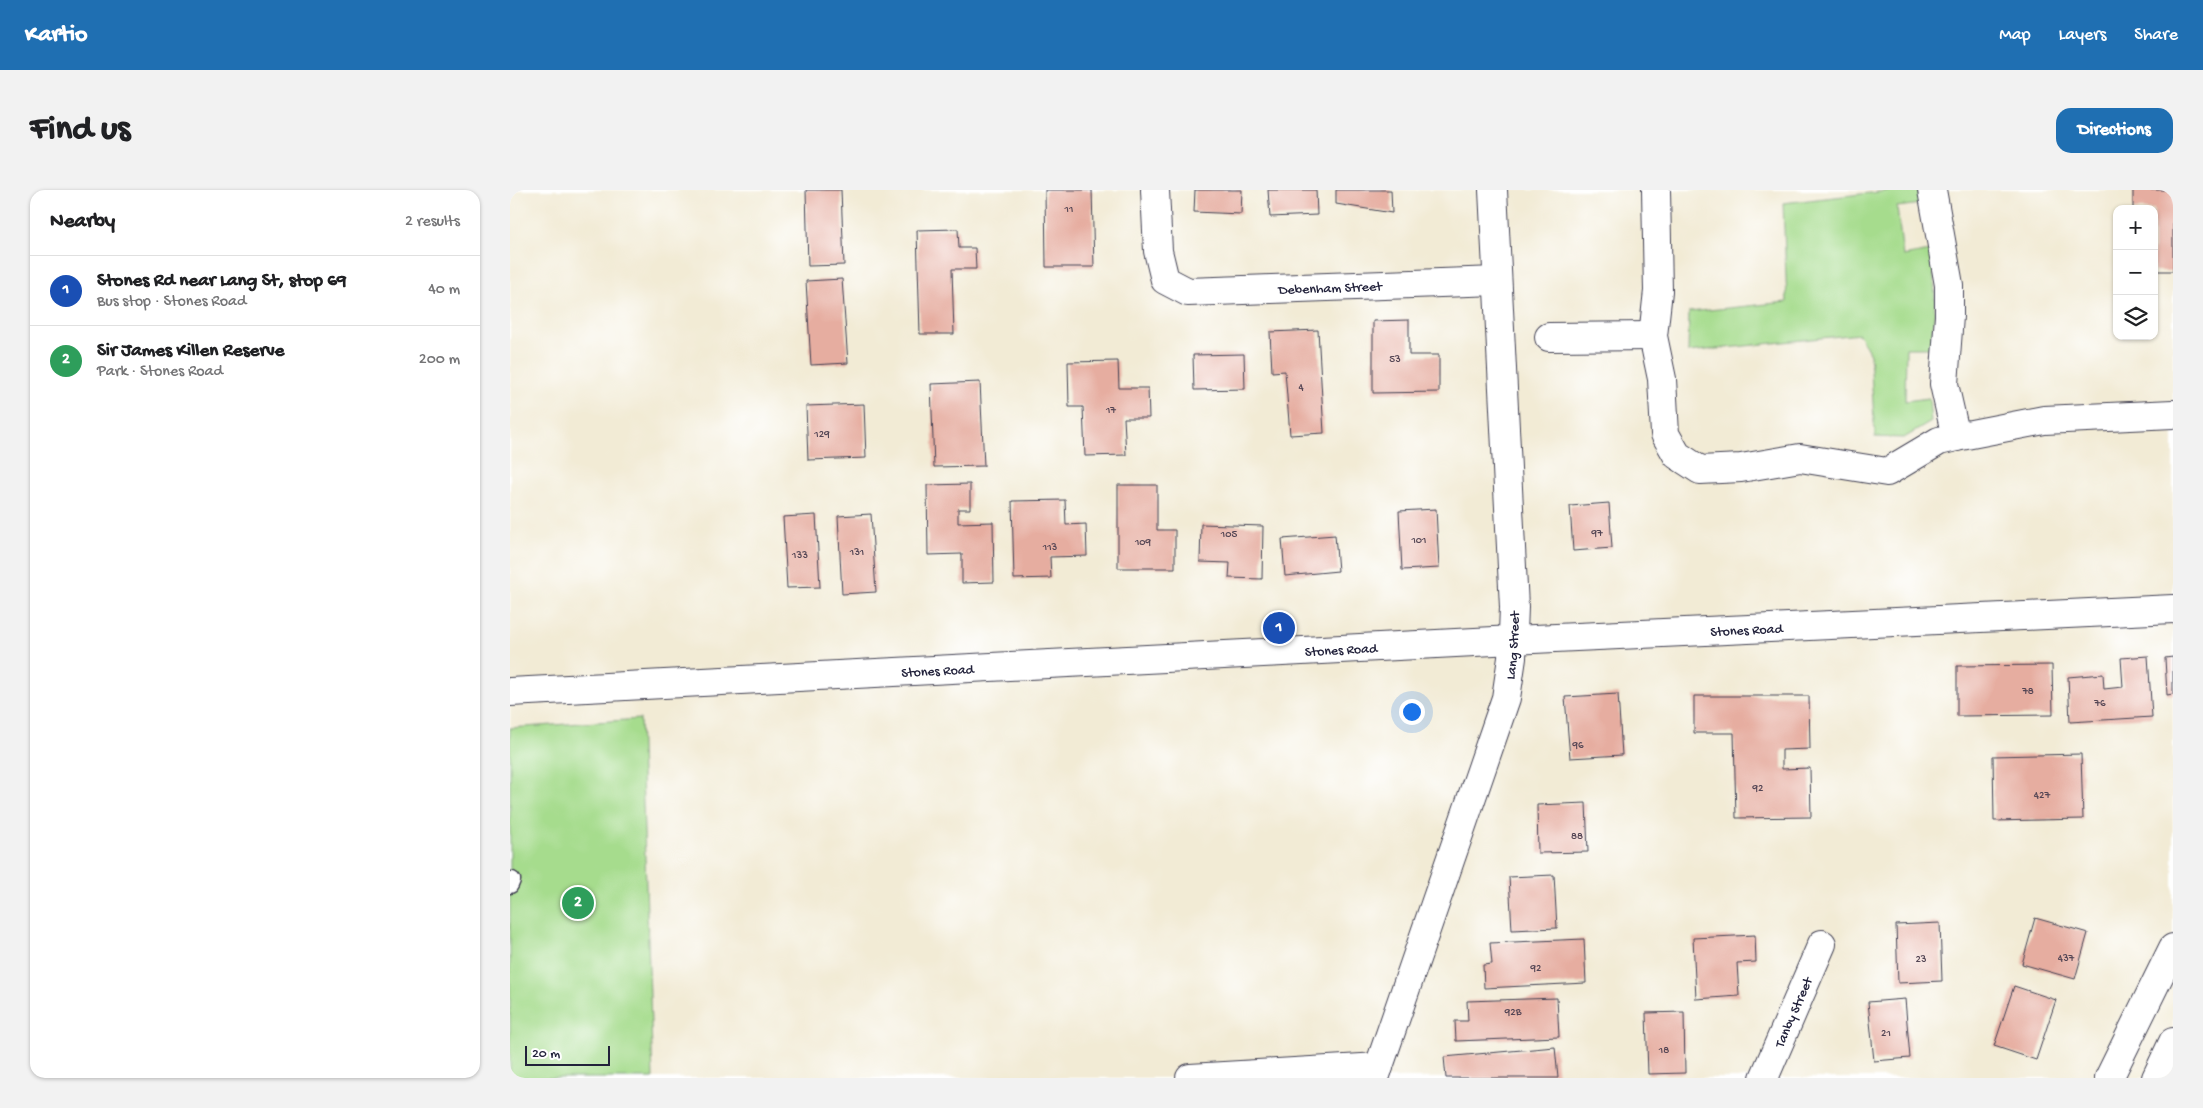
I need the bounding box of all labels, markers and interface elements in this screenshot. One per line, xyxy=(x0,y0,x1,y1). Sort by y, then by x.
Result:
text: Kartio xyxy=(25,21,88,50)
text: Map xyxy=(1999,25,2031,46)
text: Layers xyxy=(2059,25,2106,46)
text: Share xyxy=(2134,25,2178,46)
button: Directions xyxy=(2056,108,2173,153)
text: Find us xyxy=(30,110,130,151)
house number: 11 xyxy=(1064,204,1073,216)
map controls xyxy=(2113,205,2158,340)
button: + xyxy=(2113,205,2158,250)
text: Nearby xyxy=(50,210,115,235)
text: 2 results xyxy=(405,213,460,232)
button: − xyxy=(2113,250,2158,295)
text: Stones Rd near Lang St, stop 69 xyxy=(97,270,346,293)
street label: Debenham Street xyxy=(1277,279,1384,300)
text: 1 xyxy=(63,281,69,300)
text: 40 m xyxy=(428,281,460,300)
text: Bus stop · Stones Road xyxy=(97,293,246,312)
button: layers xyxy=(2113,295,2158,340)
text: Sir James Killen Reserve xyxy=(97,340,284,363)
text: 2 xyxy=(62,351,70,370)
text: 200 m xyxy=(419,351,460,370)
house number: 53 xyxy=(1389,354,1401,366)
text: Park · Stones Road xyxy=(97,363,223,382)
house number: 4 xyxy=(1298,382,1304,394)
house number: 17 xyxy=(1105,405,1116,417)
house number: 129 xyxy=(813,429,830,441)
house number: 97 xyxy=(1590,528,1603,540)
house number: 105 xyxy=(1220,529,1237,541)
house number: 101 xyxy=(1410,535,1427,547)
house number: 109 xyxy=(1134,537,1152,549)
house number: 113 xyxy=(1042,542,1058,554)
house number: 131 xyxy=(849,547,864,559)
house number: 133 xyxy=(791,550,808,562)
pin: 1 xyxy=(1263,609,1295,647)
street label: Lang Street xyxy=(1503,610,1525,681)
street label: Stones Road xyxy=(1710,621,1785,642)
street label: Stones Road xyxy=(1304,641,1379,662)
street label: Stones Road xyxy=(901,662,976,683)
house number: 78 xyxy=(2021,686,2034,698)
house number: 76 xyxy=(2093,698,2106,710)
your location xyxy=(1399,699,1425,725)
house number: 96 xyxy=(1571,740,1584,752)
house number: 92 xyxy=(1752,783,1764,795)
house number: 427 xyxy=(2034,790,2050,802)
house number: 88 xyxy=(1571,831,1583,843)
pin: 2 xyxy=(562,884,594,922)
house number: 437 xyxy=(2058,953,2075,965)
house number: 23 xyxy=(1915,954,1927,966)
house number: 92 xyxy=(1530,963,1542,975)
street label: Tanby Street xyxy=(1772,974,1818,1052)
house number: 92B xyxy=(1504,1007,1522,1019)
house number: 21 xyxy=(1881,1028,1891,1040)
scale bar xyxy=(525,1043,610,1066)
house number: 18 xyxy=(1658,1045,1669,1057)
text: 20 m xyxy=(532,1046,560,1063)

